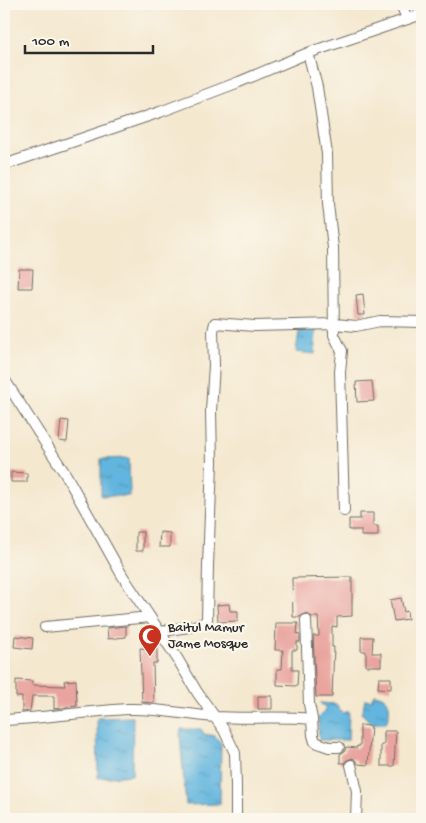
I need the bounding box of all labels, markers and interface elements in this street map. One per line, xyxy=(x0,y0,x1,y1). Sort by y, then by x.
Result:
scale bar xyxy=(25,22,152,54)
text: 100 m xyxy=(31,33,70,51)
place label: Baitul Mamur Jame Mosque xyxy=(167,620,249,653)
mosque icon: Baitul Mamur Jame Mosque xyxy=(137,623,163,657)

